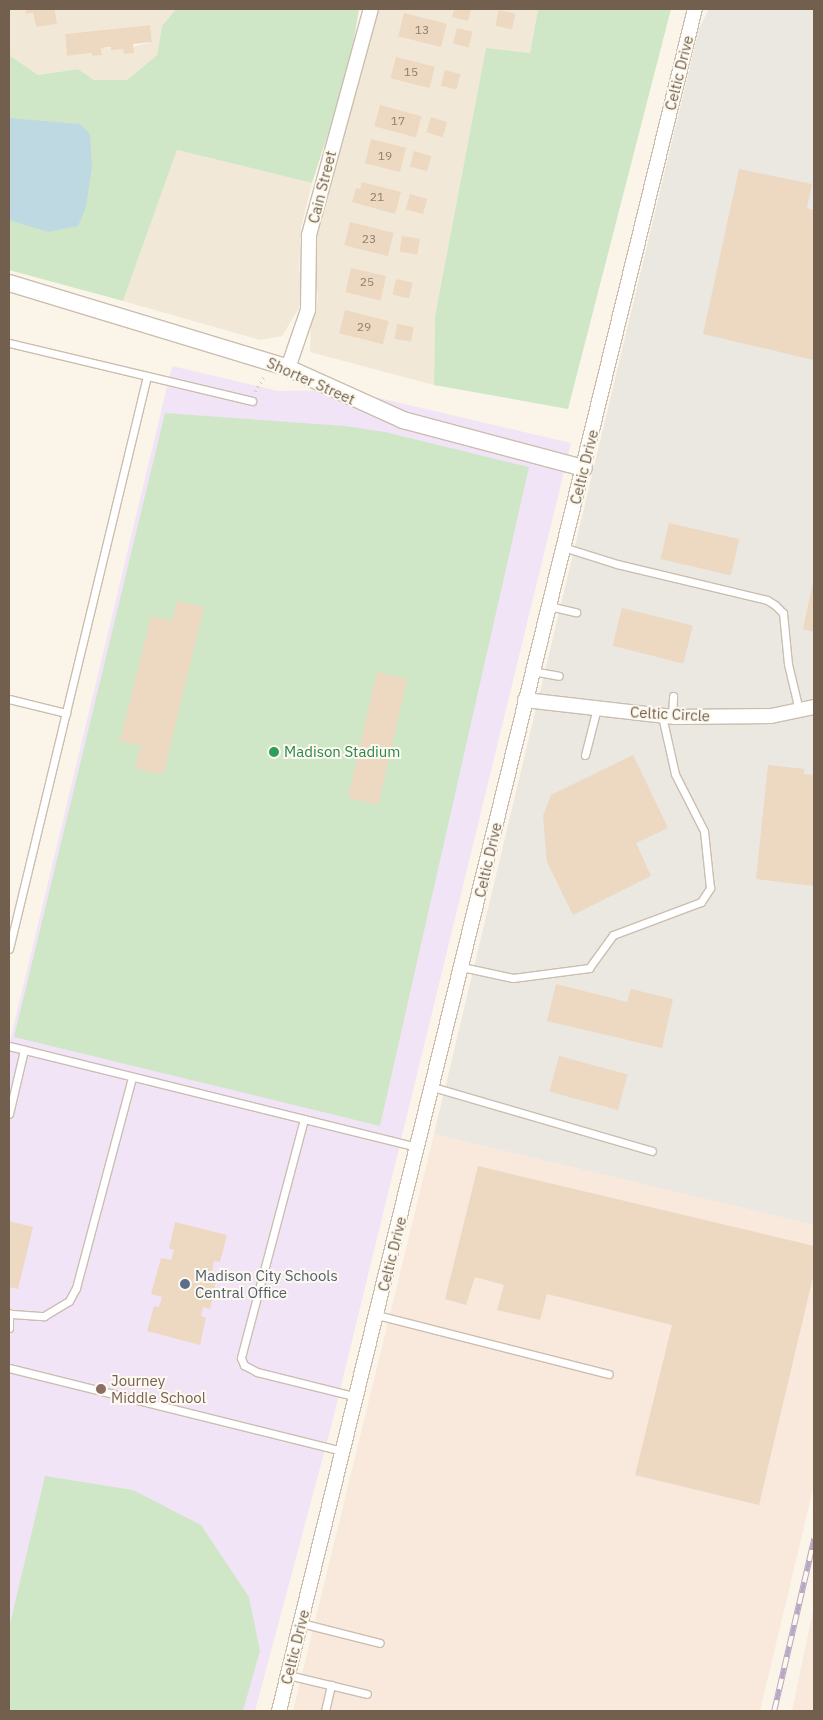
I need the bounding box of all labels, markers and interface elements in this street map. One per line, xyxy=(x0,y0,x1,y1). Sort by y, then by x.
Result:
house number: 13 xyxy=(415,23,429,37)
street label: Celtic Drive xyxy=(661,34,697,112)
house number: 15 xyxy=(404,65,418,79)
house number: 17 xyxy=(391,114,405,128)
street label: Cain Street xyxy=(304,149,340,225)
house number: 19 xyxy=(378,149,392,163)
house number: 21 xyxy=(370,190,384,204)
house number: 23 xyxy=(362,232,376,246)
house number: 25 xyxy=(360,275,374,289)
house number: 29 xyxy=(357,320,371,334)
street label: Shorter Street xyxy=(264,353,358,409)
street label: Celtic Drive xyxy=(566,428,602,506)
street label: Celtic Circle xyxy=(630,703,710,725)
place label: Madison Stadium xyxy=(284,743,400,761)
marker: Madison Stadium xyxy=(268,746,280,758)
street label: Celtic Drive xyxy=(471,821,505,899)
street label: Celtic Drive xyxy=(374,1215,410,1293)
place label: Madison City Schools Central Office xyxy=(195,1266,338,1301)
marker: Madison City Schools Central Office xyxy=(179,1278,191,1290)
place label: Journey Middle School xyxy=(111,1371,206,1406)
marker: Journey Middle School xyxy=(95,1383,107,1395)
street label: Celtic Drive xyxy=(277,1608,313,1686)

